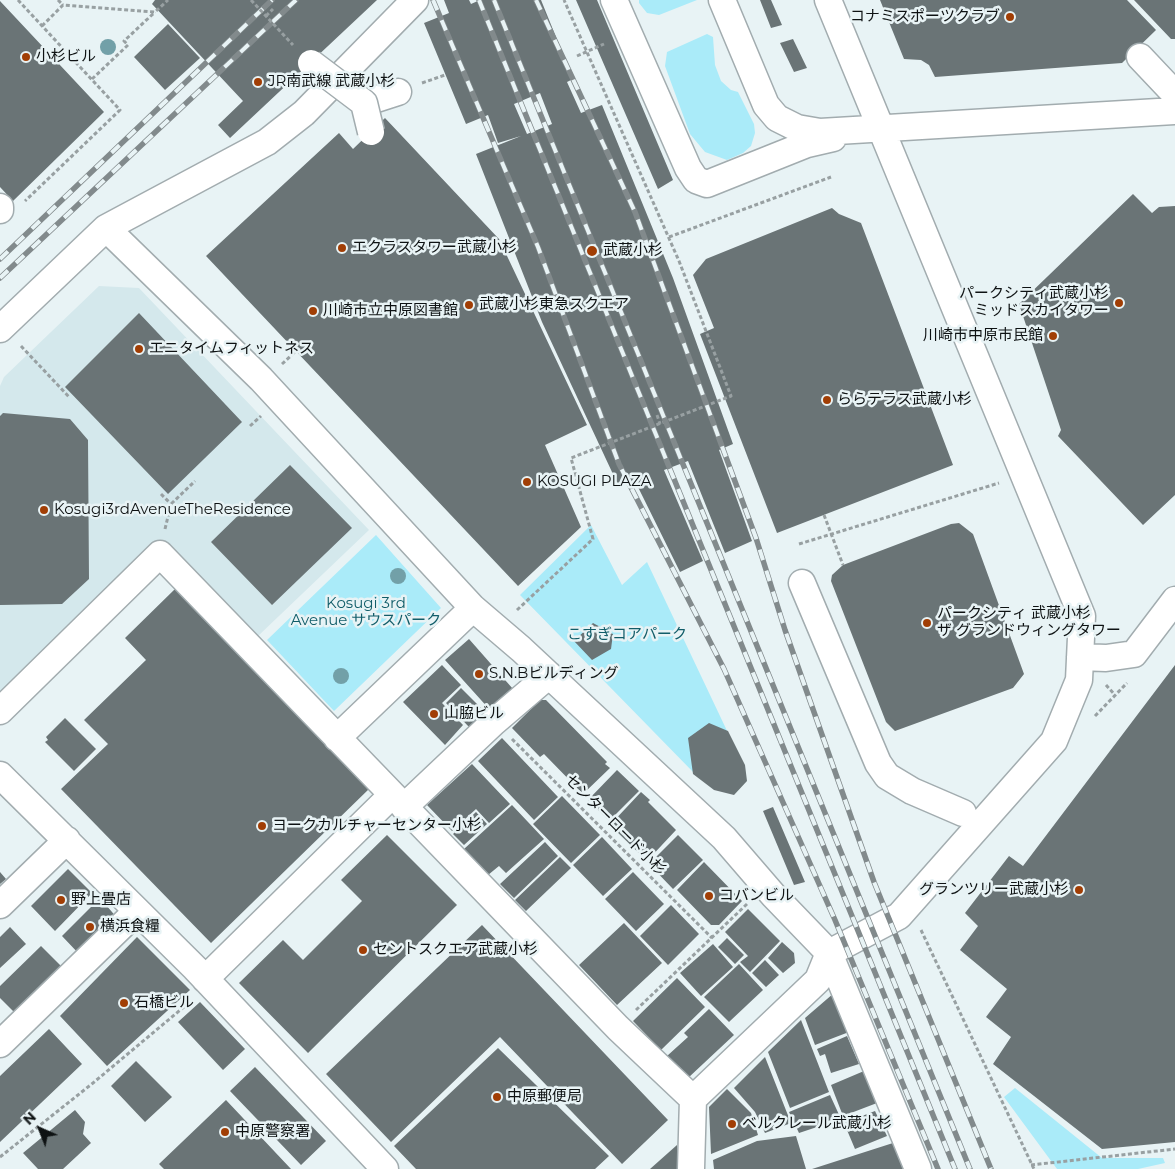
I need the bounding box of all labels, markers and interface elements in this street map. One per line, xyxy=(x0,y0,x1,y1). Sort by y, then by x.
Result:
place label: コナミスポーツクラブ xyxy=(850,8,1000,26)
marker: コナミスポーツクラブ xyxy=(1004,11,1016,23)
place label: 小杉ビル xyxy=(36,48,96,66)
marker: 小杉ビル xyxy=(20,51,32,63)
place label: JR南武線 武蔵小杉 xyxy=(268,73,395,91)
marker: JR南武線 武蔵小杉 xyxy=(252,76,264,88)
place label: エクラスタワー武蔵小杉 xyxy=(352,239,517,257)
marker: エクラスタワー武蔵小杉 xyxy=(336,242,348,254)
place label: 武蔵小杉 xyxy=(603,242,663,260)
marker: 武蔵小杉 xyxy=(585,244,599,258)
place label: パークシティ武蔵小杉 ミッドスカイタワー xyxy=(959,285,1109,320)
place label: 武蔵小杉東急スクエア xyxy=(479,296,629,314)
marker: パークシティ武蔵小杉 ミッドスカイタワー xyxy=(1113,297,1125,309)
marker: 武蔵小杉東急スクエア xyxy=(463,299,475,311)
place label: 川崎市立中原図書館 xyxy=(323,302,458,320)
marker: 川崎市立中原図書館 xyxy=(307,305,319,317)
place label: 川崎市中原市民館 xyxy=(923,327,1043,345)
marker: 川崎市中原市民館 xyxy=(1047,330,1059,342)
place label: エニタイムフィットネス xyxy=(149,340,314,358)
marker: エニタイムフィットネス xyxy=(133,343,145,355)
place label: ららテラス武蔵小杉 xyxy=(837,391,972,409)
marker: ららテラス武蔵小杉 xyxy=(821,394,833,406)
place label: KOSUGI PLAZA xyxy=(537,473,652,491)
marker: KOSUGI PLAZA xyxy=(521,476,533,488)
place label: Kosugi3rdAvenueTheResidence xyxy=(54,501,291,519)
marker: Kosugi3rdAvenueTheResidence xyxy=(38,504,50,516)
park label: Kosugi 3rd Avenue サウスパーク xyxy=(291,595,441,630)
place label: パークシティ 武蔵小杉 ザ グランドウィングタワー xyxy=(937,605,1121,640)
marker: パークシティ 武蔵小杉 ザ グランドウィングタワー xyxy=(921,617,933,629)
park label: こすぎコアパーク xyxy=(567,626,687,644)
place label: S.N.Bビルディング xyxy=(489,665,618,683)
marker: S.N.Bビルディング xyxy=(473,668,485,680)
place label: 山脇ビル xyxy=(444,705,504,723)
marker: 山脇ビル xyxy=(428,708,440,720)
street label: センターロード小杉 xyxy=(561,771,669,879)
place label: ヨークカルチャーセンター小杉 xyxy=(272,817,482,835)
marker: ヨークカルチャーセンター小杉 xyxy=(256,820,268,832)
place label: グランツリー武蔵小杉 xyxy=(919,881,1069,899)
marker: グランツリー武蔵小杉 xyxy=(1073,884,1085,896)
place label: コバンビル xyxy=(719,887,794,905)
marker: コバンビル xyxy=(703,890,715,902)
place label: 野上畳店 xyxy=(71,891,131,909)
marker: 野上畳店 xyxy=(55,894,67,906)
place label: 横浜食糧 xyxy=(100,918,160,936)
marker: 横浜食糧 xyxy=(84,921,96,933)
place label: セントスクエア武蔵小杉 xyxy=(373,941,538,959)
marker: セントスクエア武蔵小杉 xyxy=(357,944,369,956)
place label: 石橋ビル xyxy=(134,994,194,1012)
marker: 石橋ビル xyxy=(118,997,130,1009)
place label: 中原郵便局 xyxy=(507,1088,582,1106)
marker: 中原郵便局 xyxy=(491,1091,503,1103)
north arrow xyxy=(15,1104,65,1154)
text: N xyxy=(19,1108,40,1129)
place label: ベルクレール武蔵小杉 xyxy=(742,1115,892,1133)
marker: ベルクレール武蔵小杉 xyxy=(726,1118,738,1130)
place label: 中原警察署 xyxy=(235,1123,310,1141)
marker: 中原警察署 xyxy=(219,1126,231,1138)

